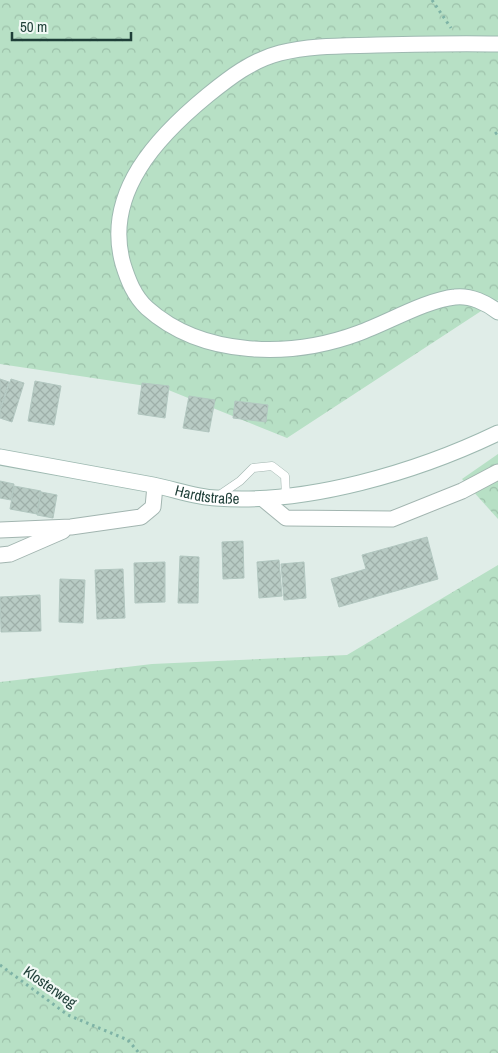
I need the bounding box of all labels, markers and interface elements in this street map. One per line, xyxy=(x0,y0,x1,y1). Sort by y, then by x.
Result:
scale bar xyxy=(12,10,131,42)
text: 50 m xyxy=(20,16,47,37)
street label: Hardtstraße xyxy=(173,480,240,509)
street label: Klosterweg xyxy=(19,961,81,1013)

